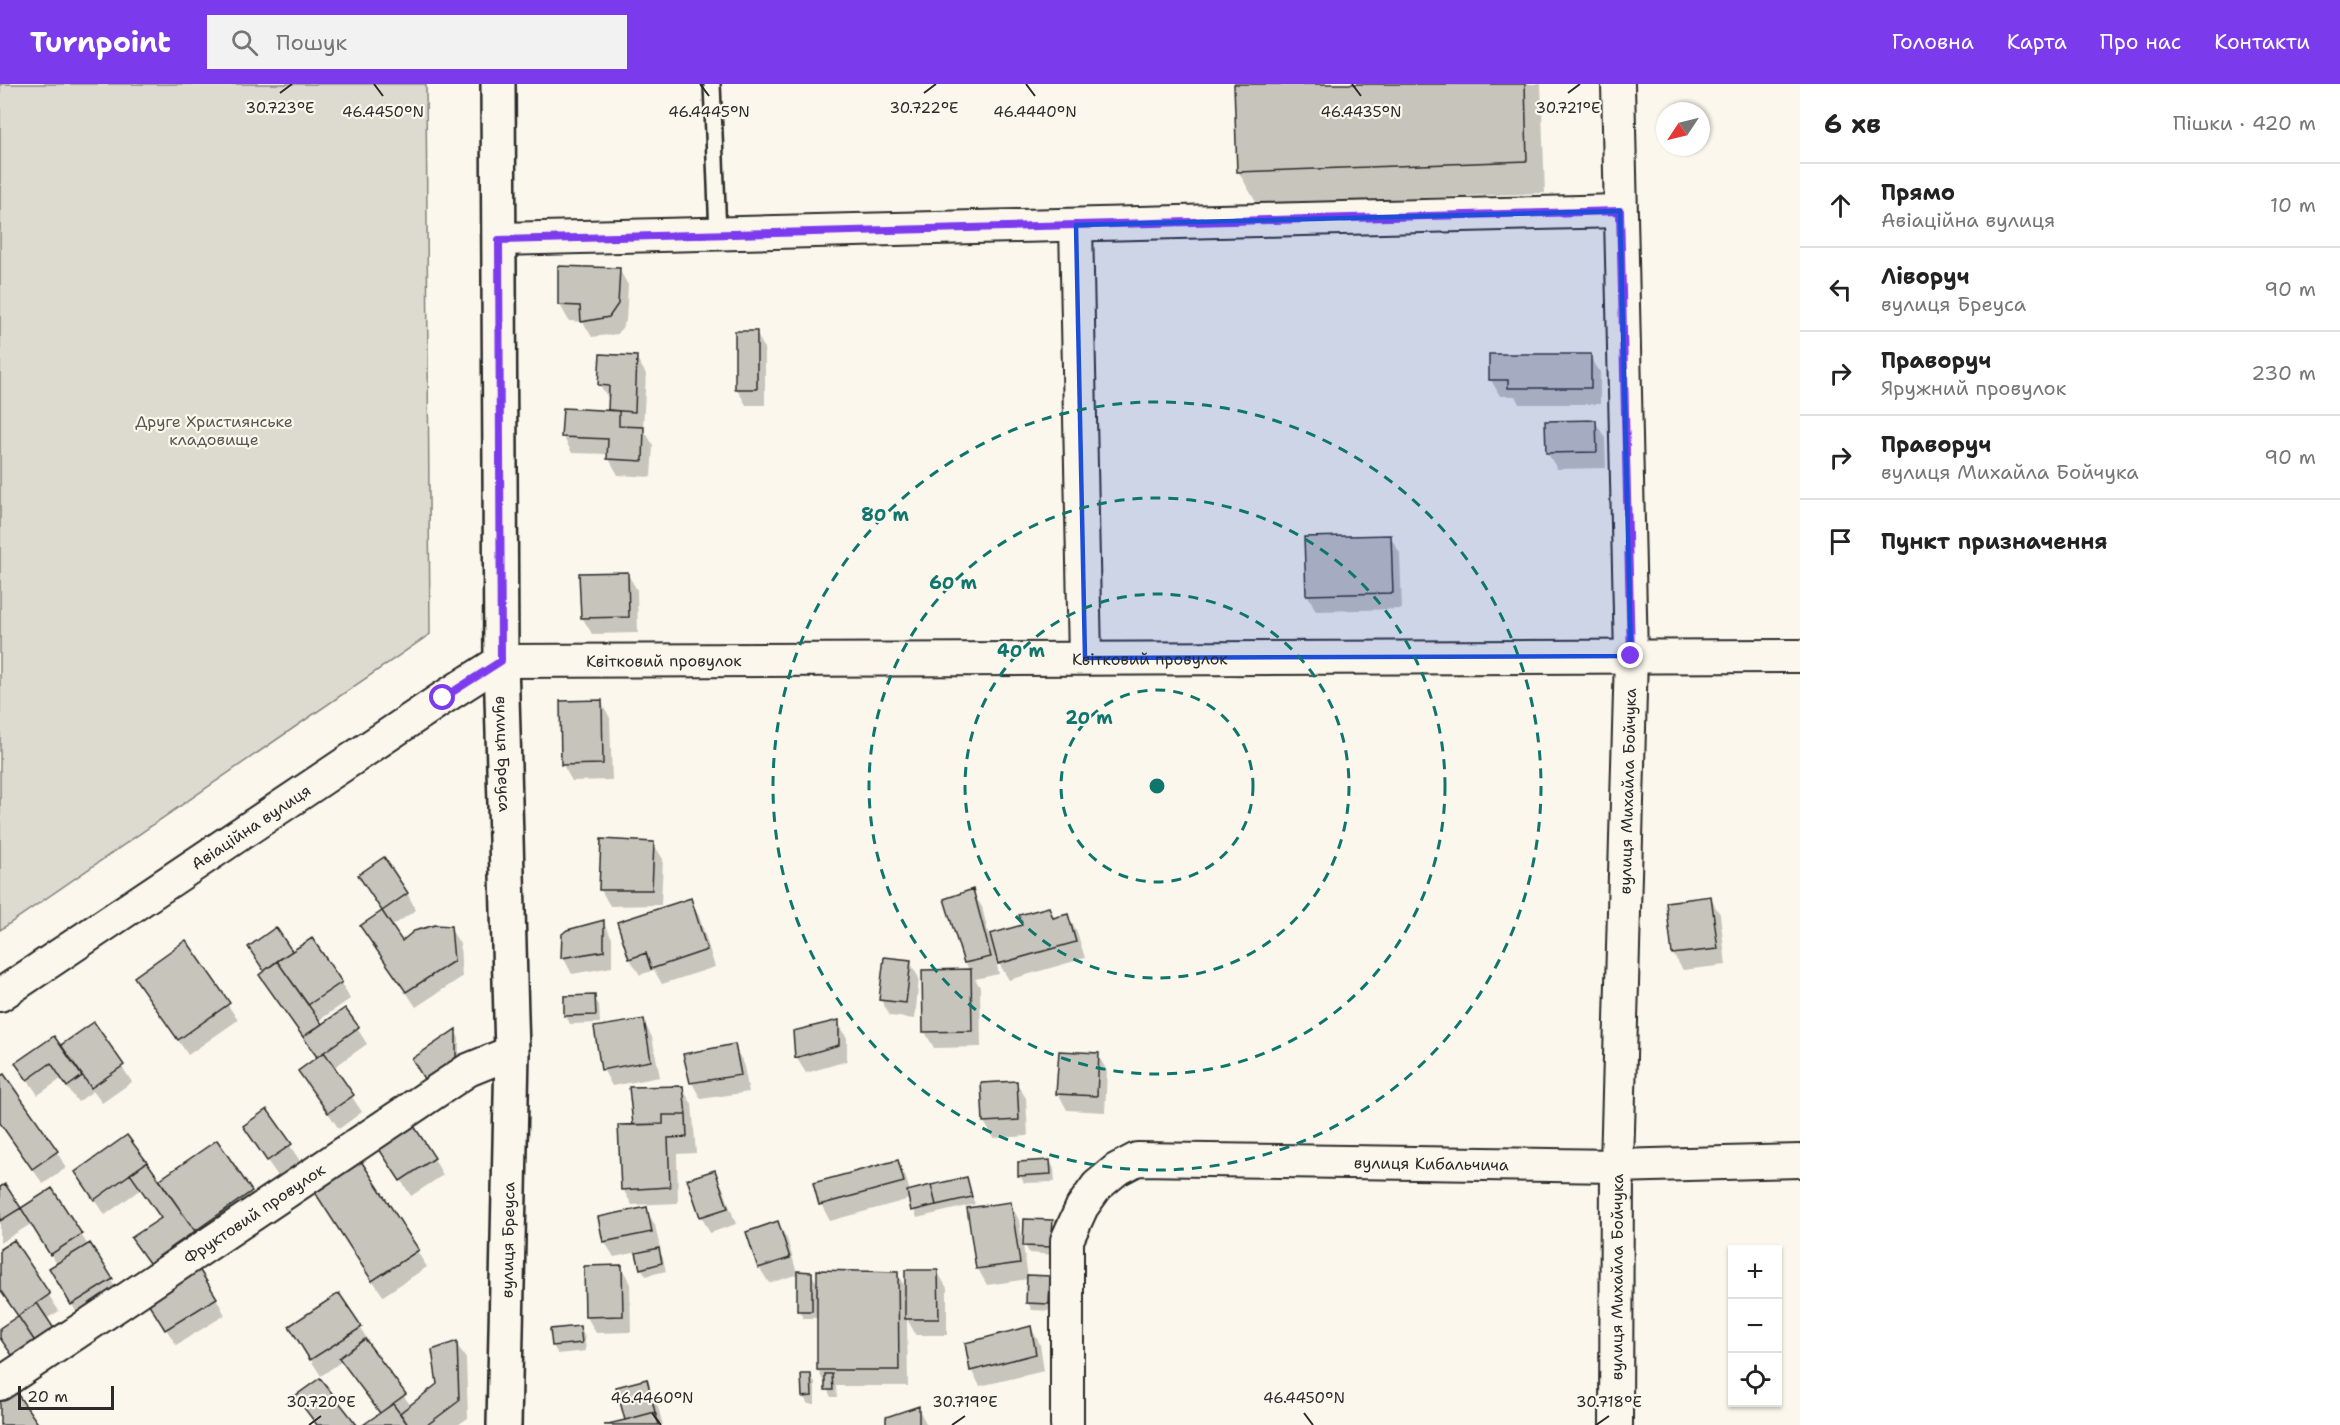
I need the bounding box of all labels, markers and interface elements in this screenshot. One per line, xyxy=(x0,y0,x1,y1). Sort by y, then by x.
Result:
search box xyxy=(207,15,627,69)
text: Turnpoint xyxy=(30,23,171,61)
icon: search xyxy=(228,26,261,59)
text: Пошук xyxy=(276,28,347,57)
text: Головна xyxy=(1892,28,1974,56)
text: Карта xyxy=(2007,28,2067,56)
text: Про нас xyxy=(2100,28,2181,56)
text: Контакти xyxy=(2214,28,2310,56)
text: 30.723°E xyxy=(246,98,315,118)
text: 30.722°E xyxy=(889,98,959,118)
text: 30.721°E xyxy=(1536,98,1600,118)
text: 46.4450°N xyxy=(342,102,424,122)
text: 46.4445°N xyxy=(668,102,750,122)
text: 46.4440°N xyxy=(993,102,1077,122)
text: 46.4435°N xyxy=(1320,102,1402,122)
north arrow xyxy=(1656,102,1710,156)
text: 6 хв xyxy=(1824,106,1881,141)
text: Пішки · 420 m xyxy=(2173,110,2316,136)
text: Прямо xyxy=(1881,178,1955,207)
icon: ahead xyxy=(1824,189,1857,222)
text: 10 m xyxy=(2270,192,2316,218)
text: Авіаційна вулиця xyxy=(1881,207,2055,233)
text: Ліворуч xyxy=(1881,262,1969,291)
icon: left xyxy=(1824,273,1857,306)
text: 90 m xyxy=(2264,276,2316,302)
text: вулиця Бреуса xyxy=(1881,291,2026,317)
text: Праворуч xyxy=(1881,346,1991,375)
icon: right xyxy=(1824,357,1857,390)
text: 230 m xyxy=(2251,360,2316,386)
text: Яружний провулок xyxy=(1881,375,2066,401)
park label: Друге Християнське кладовище xyxy=(135,411,293,450)
text: Праворуч xyxy=(1881,430,1991,459)
icon: right xyxy=(1824,441,1857,474)
text: 90 m xyxy=(2264,444,2316,470)
text: вулиця Михайла Бойчука xyxy=(1881,459,2139,485)
text: 80 m xyxy=(861,503,909,527)
icon: arrive xyxy=(1824,525,1857,558)
text: Пункт призначення xyxy=(1881,527,2108,556)
text: 60 m xyxy=(929,571,977,595)
text: 40 m xyxy=(997,639,1045,663)
route end xyxy=(1617,642,1643,668)
street label: Квітковий провулок xyxy=(1072,648,1228,669)
street label: Квітковий провулок xyxy=(586,650,742,671)
route start xyxy=(429,684,455,710)
street label: вулиця Михайла Бойчука xyxy=(1614,688,1641,895)
street label: вулиця Бреуса xyxy=(491,696,516,812)
text: 20 m xyxy=(1065,706,1113,730)
centre of rings xyxy=(1147,776,1167,796)
street label: Авіаційна вулиця xyxy=(187,779,315,874)
street label: вулиця Кибальчича xyxy=(1354,1152,1509,1175)
street label: Фруктовий провулок xyxy=(179,1158,329,1268)
street label: вулиця Михайла Бойчука xyxy=(1606,1174,1627,1380)
street label: вулиця Бреуса xyxy=(496,1182,520,1298)
map controls xyxy=(1728,1245,1782,1407)
button: + xyxy=(1728,1245,1782,1299)
button: − xyxy=(1728,1299,1782,1353)
button: locate xyxy=(1728,1353,1782,1407)
scale bar xyxy=(18,1383,114,1410)
text: 20 m xyxy=(27,1386,68,1407)
text: 46.4460°N xyxy=(610,1388,694,1408)
text: 46.4450°N xyxy=(1263,1388,1345,1408)
text: 30.720°E xyxy=(286,1392,356,1412)
text: 30.719°E xyxy=(932,1392,998,1412)
text: 30.718°E xyxy=(1576,1392,1642,1412)

